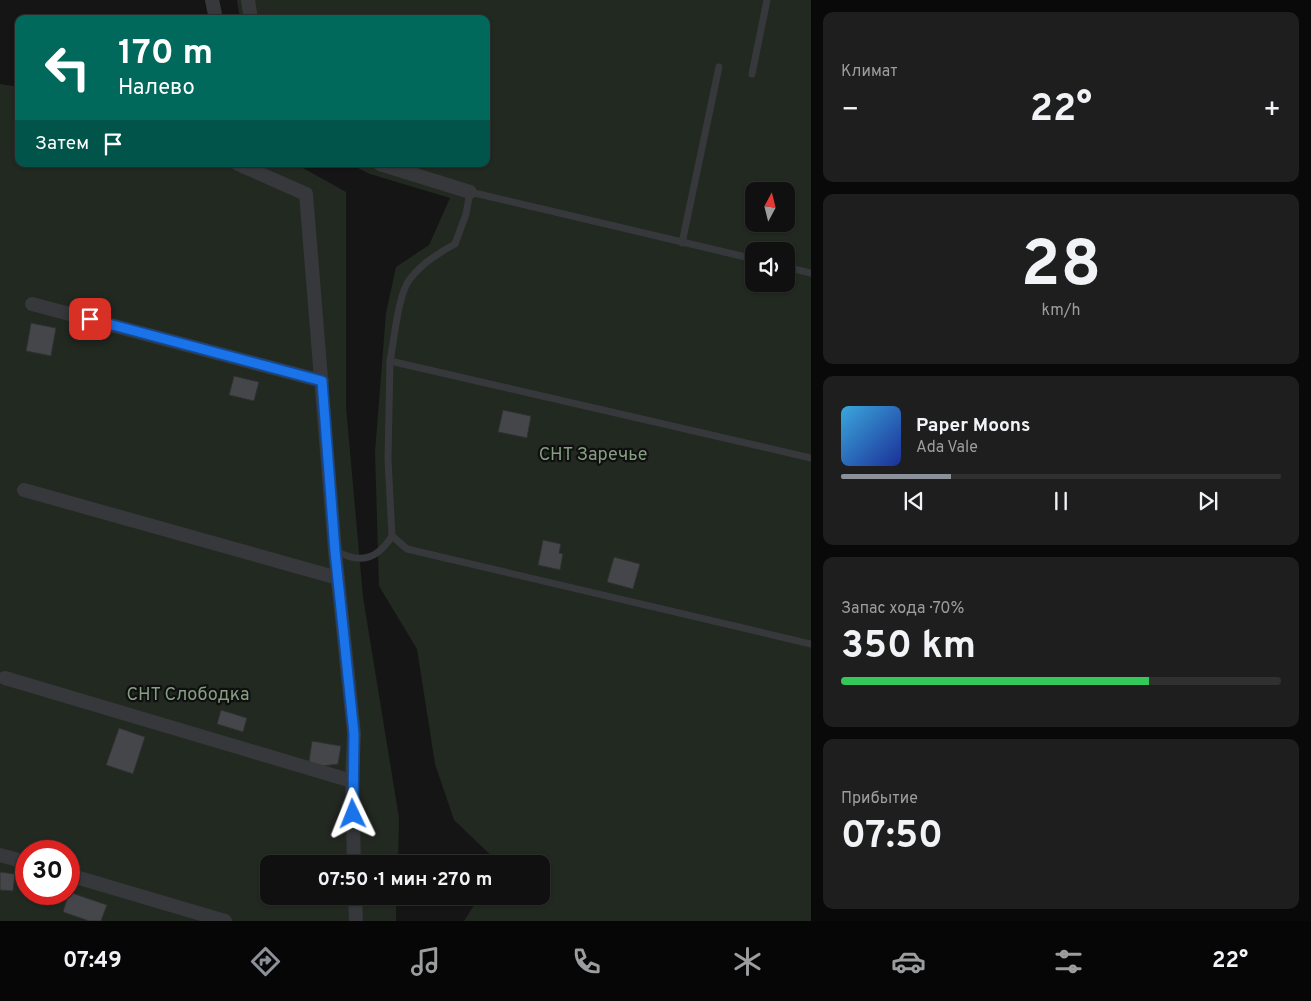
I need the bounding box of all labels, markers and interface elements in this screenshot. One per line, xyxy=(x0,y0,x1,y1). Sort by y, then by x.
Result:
text: 170 m xyxy=(118,32,213,76)
icon: left xyxy=(35,35,100,100)
text: Климат xyxy=(841,62,898,82)
text: Налево xyxy=(118,75,195,102)
text: 22° xyxy=(1030,86,1092,135)
text: − xyxy=(841,93,859,129)
text: + xyxy=(1263,93,1281,129)
icon: arrive xyxy=(99,130,127,158)
text: Затем xyxy=(35,132,89,156)
north arrow xyxy=(745,182,795,232)
map controls xyxy=(745,182,795,292)
text: 28 xyxy=(1021,227,1101,309)
button: sound xyxy=(745,242,795,292)
pin xyxy=(69,298,111,340)
text: km/h xyxy=(1042,301,1080,321)
icon: arrive xyxy=(76,305,104,333)
text: Paper Moons xyxy=(916,414,1030,438)
text: Ada Vale xyxy=(916,438,978,458)
park label: СНТ Заречье xyxy=(539,444,647,467)
icon: previous xyxy=(900,487,928,515)
icon: pause xyxy=(1047,487,1075,515)
icon: next xyxy=(1194,487,1222,515)
text: Запас хода · 70% xyxy=(841,599,964,619)
text: 350 km xyxy=(841,623,976,672)
park label: СНТ Слободка xyxy=(126,684,250,707)
position arrow xyxy=(326,787,378,839)
text: Прибытие xyxy=(841,789,918,809)
text: 07:50 xyxy=(841,813,943,862)
speed limit sign: 30 xyxy=(15,840,80,905)
text: 07:50 · 1 мин · 270 m xyxy=(318,868,492,892)
icon: directions xyxy=(248,944,283,979)
icon: music xyxy=(408,944,443,979)
icon: phone xyxy=(569,944,604,979)
icon: climate xyxy=(730,944,765,979)
icon: car xyxy=(891,944,926,979)
icon: filters xyxy=(1051,944,1086,979)
text: 07:49 xyxy=(63,948,122,975)
text: 22° xyxy=(1212,948,1248,975)

